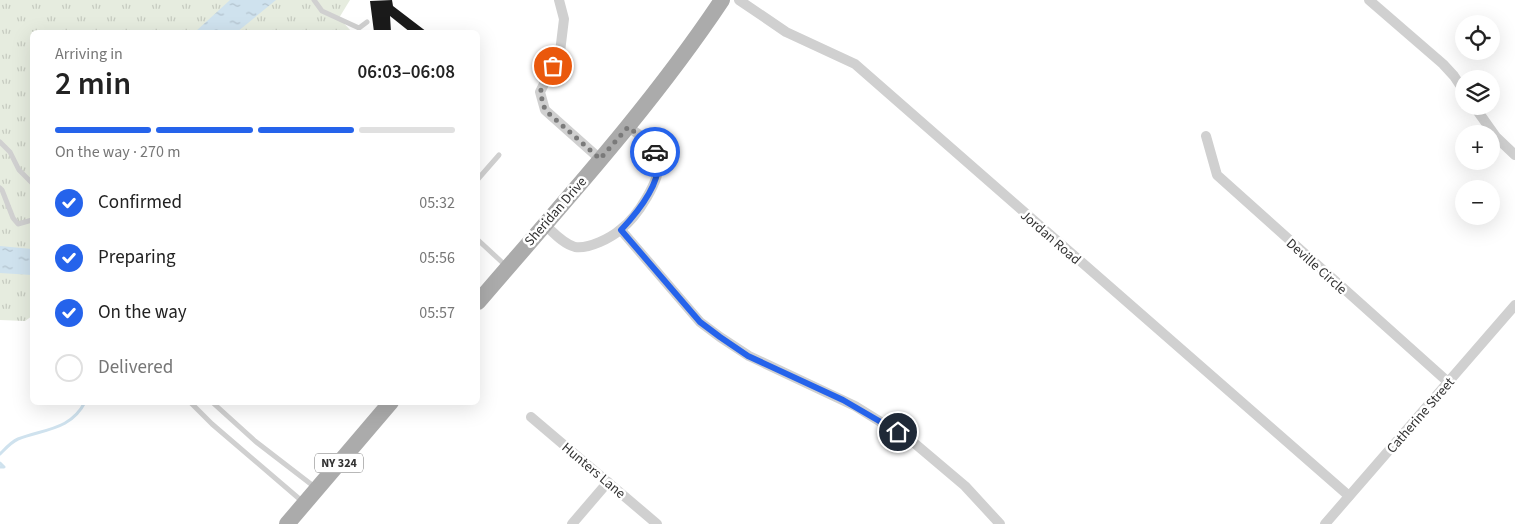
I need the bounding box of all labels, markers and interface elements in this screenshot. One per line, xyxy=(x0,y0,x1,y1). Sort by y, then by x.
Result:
map controls xyxy=(1455,15,1500,225)
button: locate xyxy=(1455,15,1500,60)
text: Arriving in xyxy=(55,43,123,65)
pin xyxy=(532,45,574,87)
icon: bag xyxy=(539,52,567,80)
text: 06:03–06:08 xyxy=(357,59,455,86)
text: 2 min xyxy=(55,61,131,107)
button: layers xyxy=(1455,70,1500,115)
button: + xyxy=(1455,125,1500,170)
courier xyxy=(630,127,680,177)
icon: car xyxy=(641,138,669,166)
text: On the way · 270 m xyxy=(55,141,180,163)
street label: Sheridan Drive xyxy=(520,173,592,251)
button: − xyxy=(1455,180,1500,225)
icon: check xyxy=(55,189,83,217)
text: Confirmed xyxy=(98,189,182,216)
text: 05:32 xyxy=(419,192,455,214)
street label: Jordan Road xyxy=(1016,206,1085,270)
street label: Deville Circle xyxy=(1282,234,1351,299)
icon: check xyxy=(55,244,83,272)
text: Preparing xyxy=(98,244,176,271)
text: 05:56 xyxy=(419,247,455,269)
icon: check xyxy=(55,299,83,327)
text: On the way xyxy=(98,299,187,326)
text: 05:57 xyxy=(419,302,455,324)
text: Delivered xyxy=(98,354,173,381)
street label: Catherine Street xyxy=(1382,373,1460,458)
pin xyxy=(877,411,919,453)
icon: home xyxy=(884,418,912,446)
street label: Hunters Lane xyxy=(557,438,630,503)
road number: NY 324 xyxy=(315,453,363,472)

